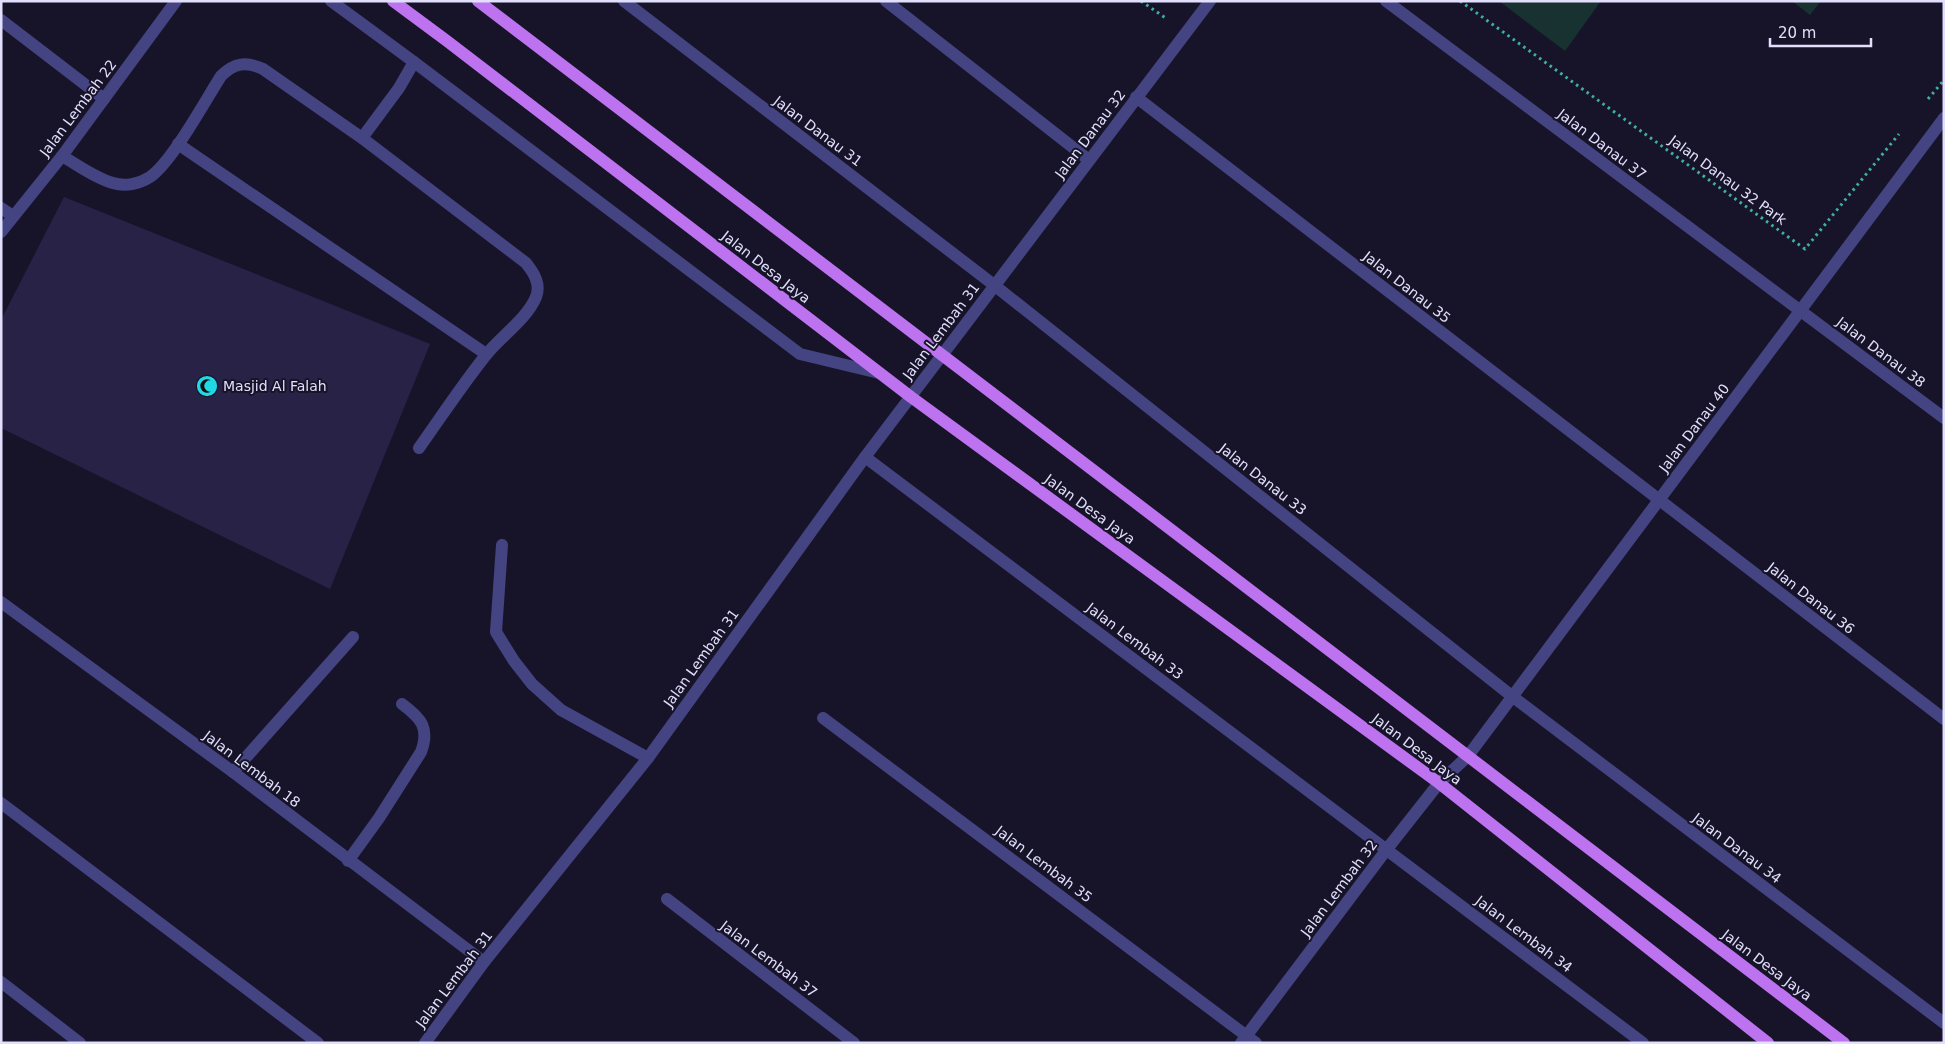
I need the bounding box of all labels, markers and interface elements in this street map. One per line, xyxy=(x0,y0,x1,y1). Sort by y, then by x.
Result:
scale bar xyxy=(1770,15,1871,47)
text: 20 m xyxy=(1778,24,1816,42)
street label: Jalan Lembah 22 xyxy=(36,56,120,160)
street label: Jalan Danau 32 xyxy=(1051,87,1128,182)
street label: Jalan Danau 31 xyxy=(770,92,865,169)
street label: Jalan Danau 37 xyxy=(1554,105,1649,182)
street label: Jalan Danau 32 Park xyxy=(1665,131,1791,228)
street label: Jalan Desa Jaya xyxy=(718,227,813,306)
street label: Jalan Danau 35 xyxy=(1359,247,1454,326)
street label: Jalan Lembah 31 xyxy=(899,279,983,383)
street label: Jalan Danau 38 xyxy=(1833,313,1928,390)
mosque icon: Masjid Al Falah xyxy=(195,374,219,398)
place label: Masjid Al Falah xyxy=(223,378,327,394)
street label: Jalan Danau 40 xyxy=(1655,381,1732,476)
street label: Jalan Danau 33 xyxy=(1215,439,1310,518)
street label: Jalan Desa Jaya xyxy=(1041,470,1138,547)
street label: Jalan Danau 36 xyxy=(1763,558,1858,637)
street label: Jalan Lembah 33 xyxy=(1083,599,1187,683)
street label: Jalan Lembah 31 xyxy=(660,606,742,711)
street label: Jalan Desa Jaya xyxy=(1368,710,1465,788)
street label: Jalan Lembah 18 xyxy=(200,727,304,811)
street label: Jalan Danau 34 xyxy=(1689,809,1784,886)
street label: Jalan Lembah 35 xyxy=(992,822,1096,906)
street label: Jalan Lembah 32 xyxy=(1297,836,1381,940)
street label: Jalan Lembah 34 xyxy=(1472,892,1576,976)
street label: Jalan Lembah 37 xyxy=(717,917,821,1001)
street label: Jalan Desa Jaya xyxy=(1718,926,1815,1004)
street label: Jalan Lembah 31 xyxy=(412,927,496,1031)

